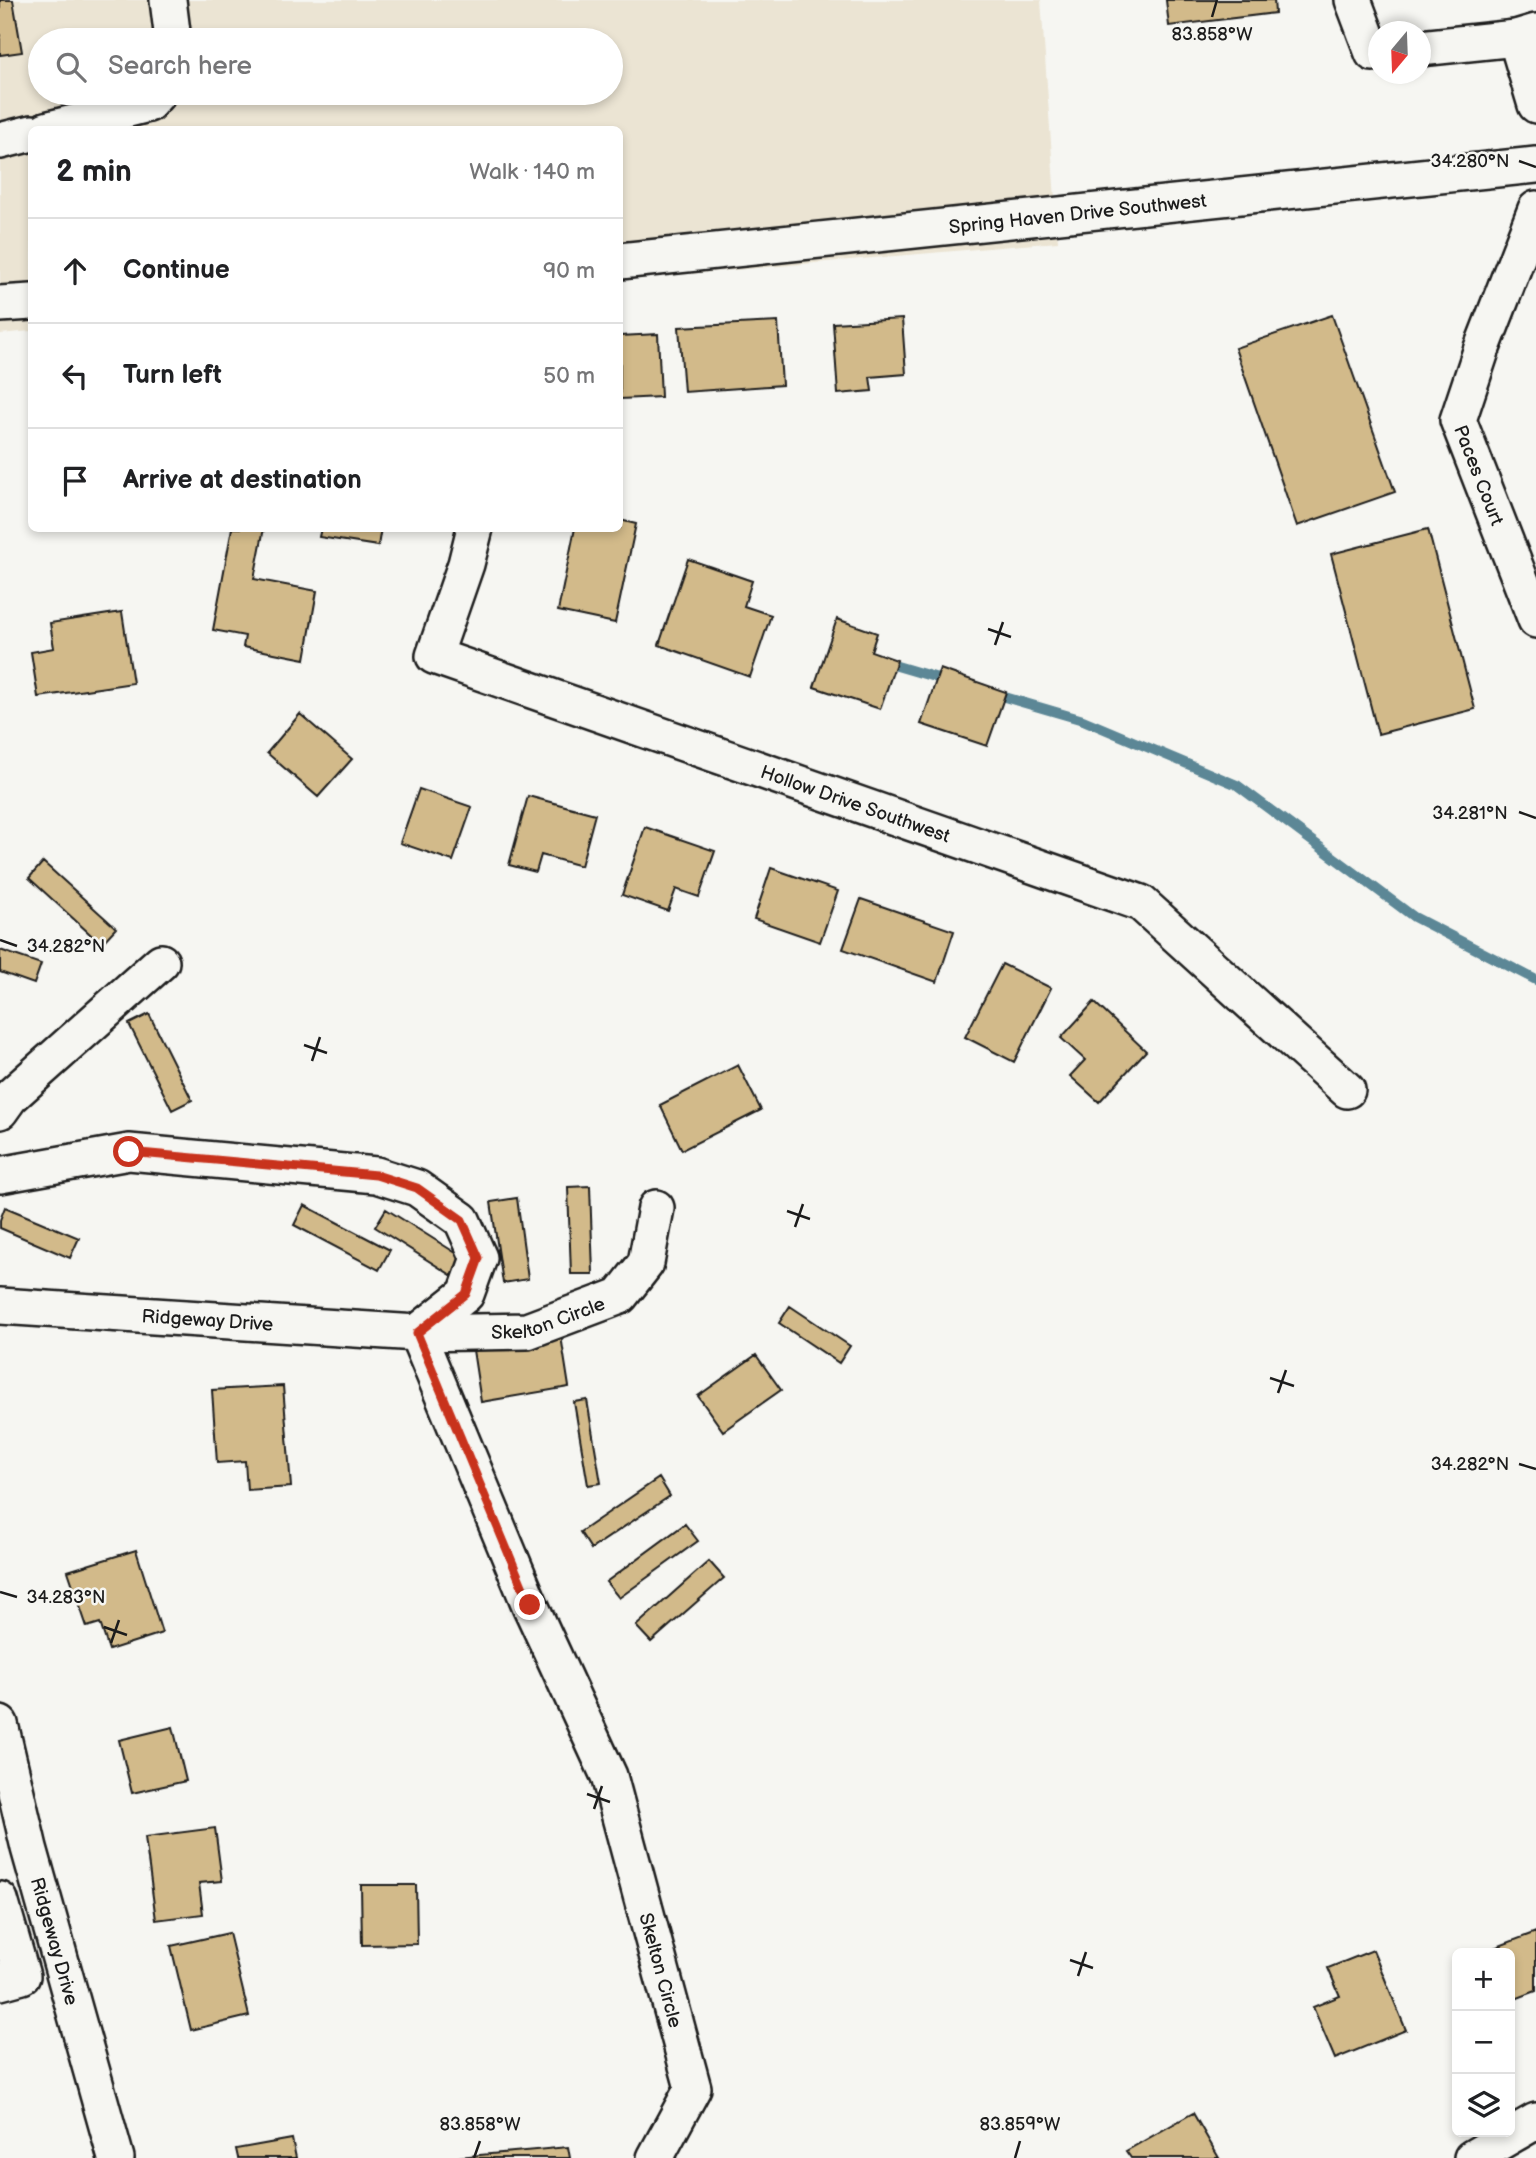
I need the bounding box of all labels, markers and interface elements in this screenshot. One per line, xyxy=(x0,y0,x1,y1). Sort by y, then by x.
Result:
north arrow xyxy=(1368,21,1431,84)
text: 83.858°W xyxy=(1171,24,1253,45)
search box xyxy=(28,28,623,105)
icon: search xyxy=(52,48,90,86)
text: Search here xyxy=(108,51,252,82)
text: 34.280°N xyxy=(1430,151,1510,172)
text: 2 min xyxy=(56,154,132,190)
text: Walk · 140 m xyxy=(469,158,595,186)
street label: Spring Haven Drive Southwest xyxy=(948,190,1208,239)
icon: ahead xyxy=(56,252,94,290)
text: Continue xyxy=(123,255,230,286)
text: 90 m xyxy=(543,257,595,285)
icon: left xyxy=(56,357,94,395)
text: Turn left xyxy=(123,360,222,391)
text: 50 m xyxy=(543,362,595,390)
street label: Paces Court xyxy=(1448,422,1508,529)
icon: arrive xyxy=(56,462,94,500)
text: Arrive at destination xyxy=(123,465,362,496)
street label: Hollow Drive Southwest xyxy=(757,761,953,848)
text: 34.281°N xyxy=(1432,803,1508,824)
text: 34.282°N xyxy=(27,936,105,957)
route start xyxy=(113,1136,144,1167)
street label: Skelton Circle xyxy=(491,1293,608,1345)
street label: Ridgeway Drive xyxy=(141,1305,274,1337)
text: 34.282°N xyxy=(1431,1454,1509,1475)
text: 34.283°N xyxy=(26,1587,106,1608)
route end xyxy=(514,1589,545,1620)
street label: Ridgeway Drive xyxy=(25,1875,83,2008)
street label: Skelton Circle xyxy=(633,1911,686,2030)
map controls xyxy=(1452,1948,1515,2137)
button: + xyxy=(1452,1948,1515,2011)
button: − xyxy=(1452,2011,1515,2074)
button: layers xyxy=(1452,2074,1515,2137)
text: 83.858°W xyxy=(439,2114,521,2135)
text: 83.859°W xyxy=(980,2114,1061,2135)

